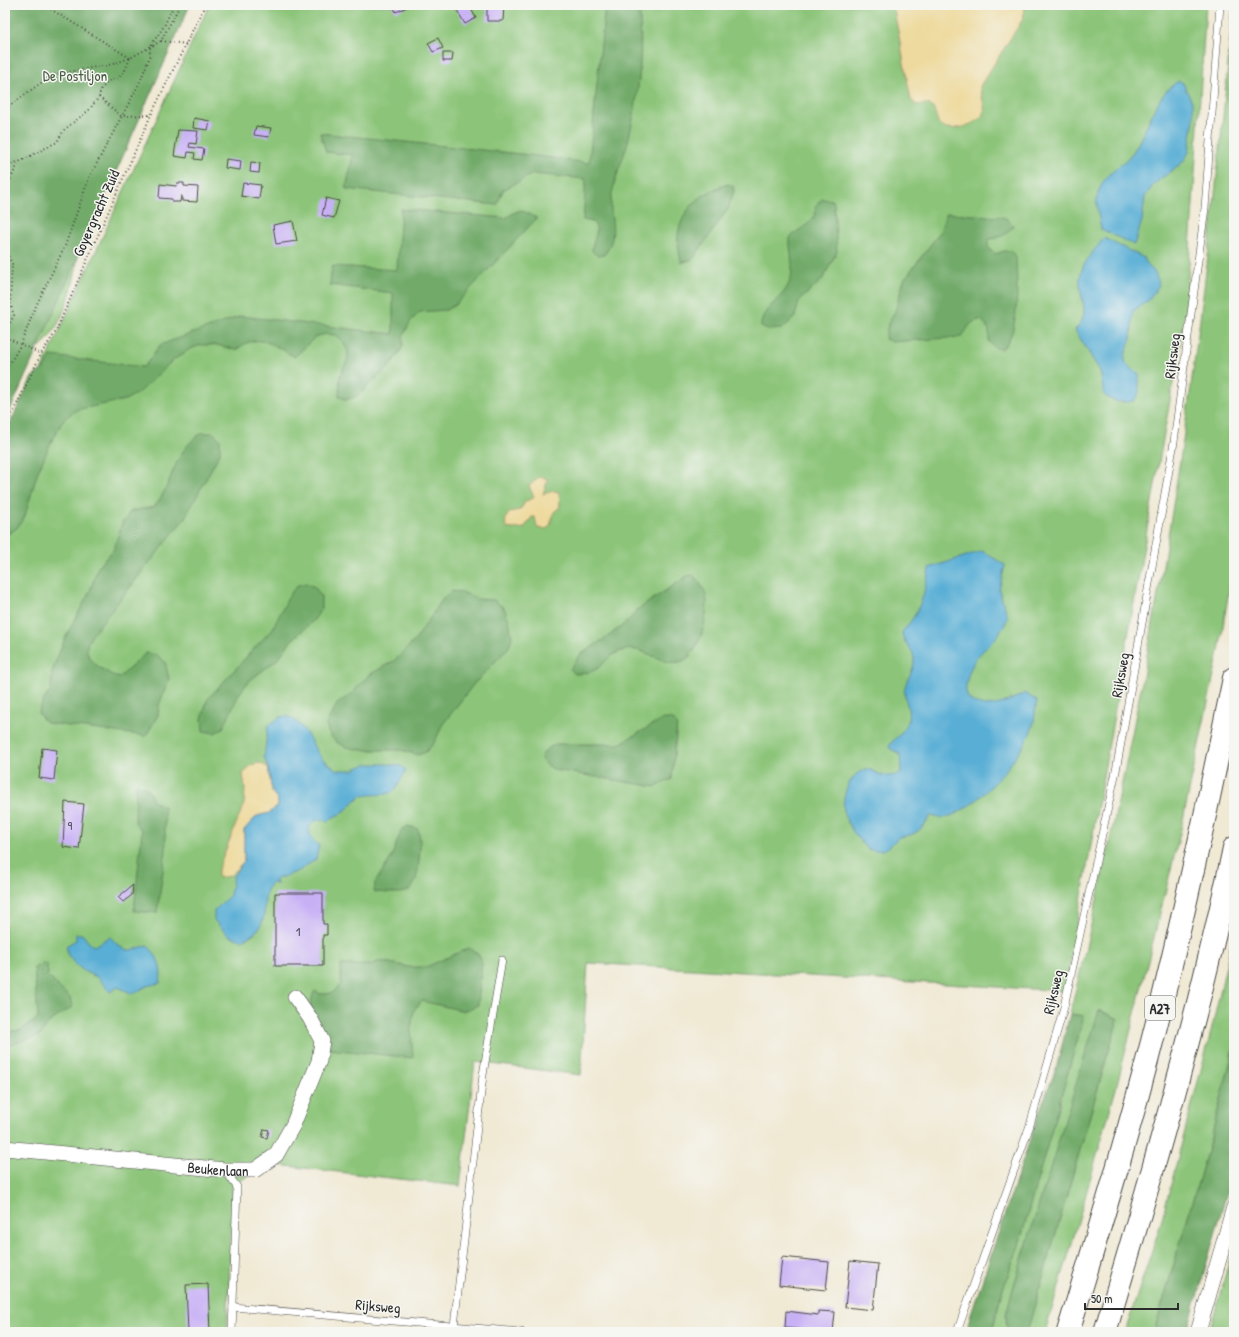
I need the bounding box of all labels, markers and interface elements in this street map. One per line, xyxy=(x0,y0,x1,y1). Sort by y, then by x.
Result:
park label: De Postiljon xyxy=(43,65,107,86)
street label: Goyergracht Zuid xyxy=(67,166,125,260)
street label: Rijksweg xyxy=(1159,332,1185,380)
street label: Rijksweg xyxy=(1106,651,1134,699)
house number: 9 xyxy=(68,816,73,834)
house number: 1 xyxy=(296,922,301,940)
street label: Rijksweg xyxy=(1038,967,1068,1016)
road number: A27 xyxy=(1145,996,1175,1020)
street label: Beukenlaan xyxy=(186,1156,249,1181)
scale bar xyxy=(1085,1285,1178,1311)
text: 50 m xyxy=(1091,1290,1112,1307)
street label: Rijksweg xyxy=(355,1294,402,1318)

